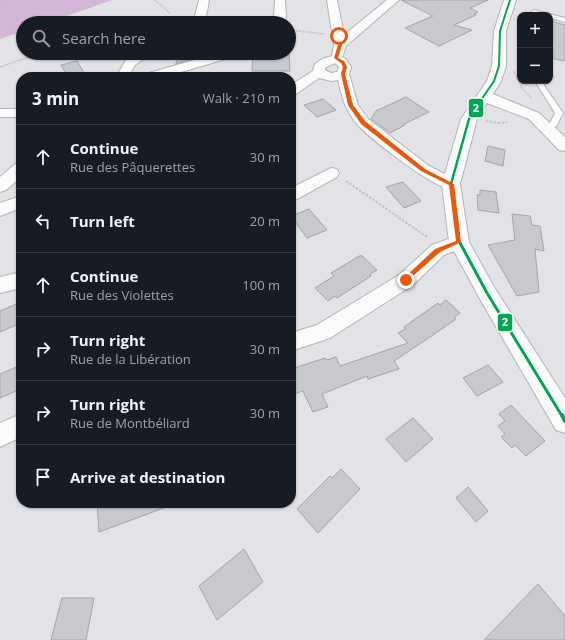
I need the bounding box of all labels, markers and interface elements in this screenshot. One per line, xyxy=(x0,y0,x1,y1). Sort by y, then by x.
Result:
map controls xyxy=(517,12,553,84)
button: + xyxy=(517,12,553,48)
search box xyxy=(16,16,296,60)
icon: search xyxy=(30,27,52,49)
route start xyxy=(330,27,348,45)
text: Search here xyxy=(62,28,146,48)
button: − xyxy=(517,48,553,84)
text: 3 min xyxy=(32,87,79,110)
text: Walk · 210 m xyxy=(203,89,280,107)
line badge: 2 xyxy=(468,98,484,118)
text: 2 xyxy=(473,100,479,115)
text: Continue xyxy=(70,138,138,158)
icon: ahead xyxy=(32,146,54,168)
text: 30 m xyxy=(250,148,280,166)
text: Rue des Pâquerettes xyxy=(70,158,195,176)
icon: left xyxy=(32,210,54,232)
text: Turn left xyxy=(70,211,135,231)
text: 20 m xyxy=(250,212,280,230)
text: Continue xyxy=(70,266,138,286)
route end xyxy=(397,271,415,289)
icon: ahead xyxy=(32,274,54,296)
text: 100 m xyxy=(242,276,280,294)
text: Rue des Violettes xyxy=(70,286,174,304)
line badge: 2 xyxy=(497,313,513,332)
text: 2 xyxy=(502,314,508,329)
text: Turn right xyxy=(70,330,145,350)
icon: right xyxy=(32,338,54,360)
text: 30 m xyxy=(250,340,280,358)
text: Rue de la Libération xyxy=(70,350,191,368)
text: Turn right xyxy=(70,394,145,414)
icon: right xyxy=(32,402,54,424)
text: 30 m xyxy=(250,404,280,422)
text: Rue de Montbéliard xyxy=(70,414,190,432)
icon: arrive xyxy=(32,466,54,488)
text: Arrive at destination xyxy=(70,467,225,487)

